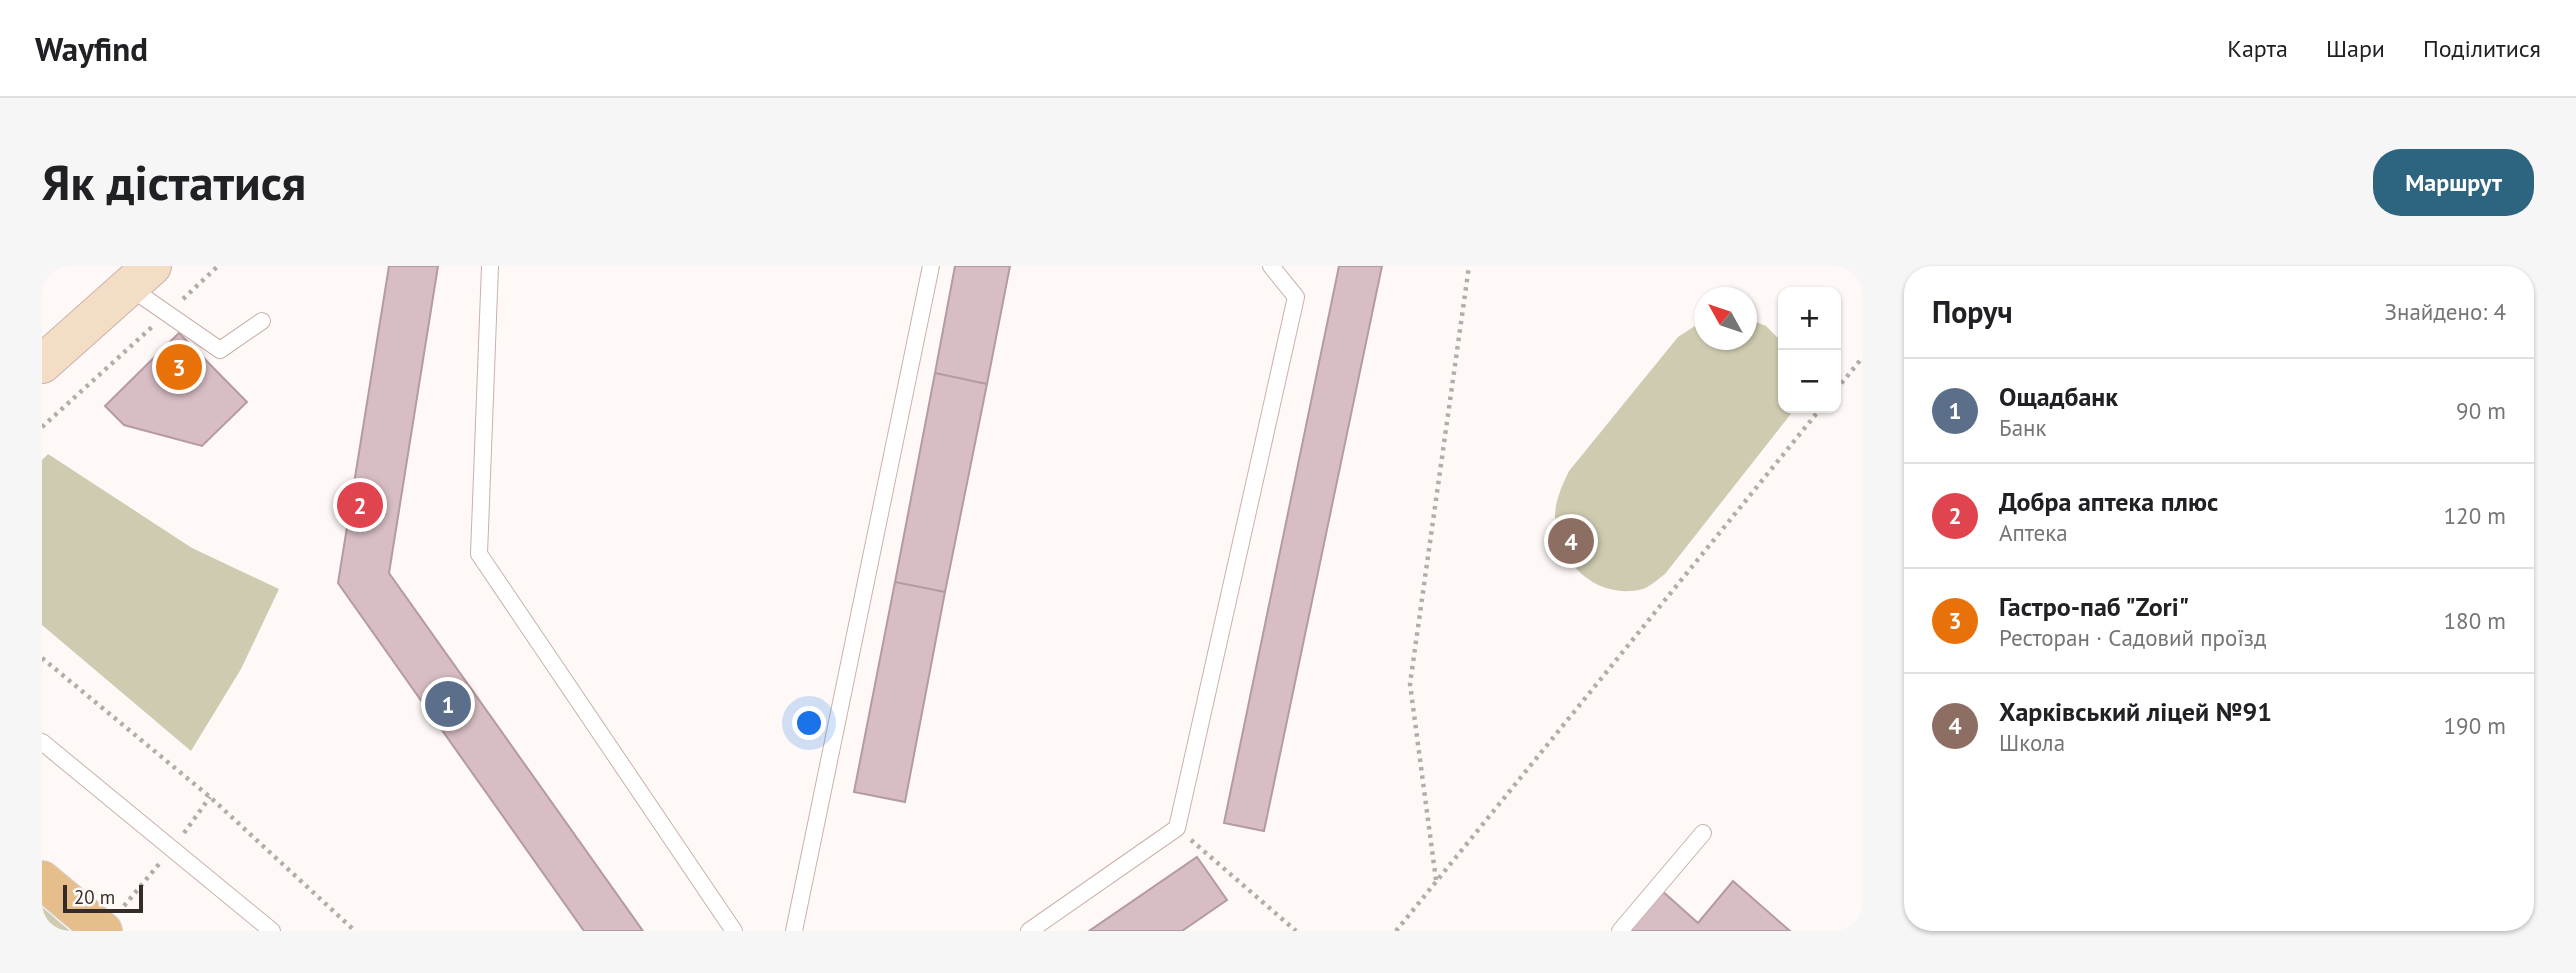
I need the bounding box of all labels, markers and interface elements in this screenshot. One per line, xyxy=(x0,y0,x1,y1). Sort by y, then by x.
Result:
text: Wayfind xyxy=(35,27,148,70)
text: Карта xyxy=(2227,33,2288,64)
text: Шари xyxy=(2326,33,2385,64)
text: Поділитися xyxy=(2423,33,2541,64)
button: Маршрут xyxy=(2373,149,2534,216)
text: Як дістатися xyxy=(42,150,306,214)
north arrow xyxy=(1694,287,1757,350)
map controls xyxy=(1778,287,1841,413)
button: + xyxy=(1778,287,1841,350)
text: Поруч xyxy=(1932,292,2013,331)
text: Знайдено: 4 xyxy=(2385,297,2506,326)
pin: 3 xyxy=(156,341,202,393)
button: − xyxy=(1778,350,1841,413)
text: Ощадбанк xyxy=(1999,380,2118,413)
text: 1 xyxy=(1948,396,1962,425)
text: 90 m xyxy=(2456,396,2506,425)
text: Банк xyxy=(1999,413,2046,442)
pin: 2 xyxy=(337,479,383,531)
text: Добра аптека плюс xyxy=(1999,485,2218,518)
text: 2 xyxy=(1948,501,1962,530)
text: 120 m xyxy=(2444,501,2506,530)
pin: 4 xyxy=(1548,515,1594,567)
text: Аптека xyxy=(1999,518,2068,547)
text: Гастро-паб "Zori" xyxy=(1999,590,2189,623)
text: 3 xyxy=(1948,606,1962,635)
text: 180 m xyxy=(2444,606,2506,635)
text: Ресторан · Садовий проїзд xyxy=(1999,623,2266,652)
pin: 1 xyxy=(425,678,471,730)
text: Харківський ліцей №91 xyxy=(1999,695,2272,728)
your location xyxy=(792,706,826,740)
text: 4 xyxy=(1948,711,1962,740)
text: 190 m xyxy=(2444,711,2506,740)
text: Школа xyxy=(1999,728,2065,757)
scale bar xyxy=(63,882,144,914)
text: 20 m xyxy=(74,885,115,909)

